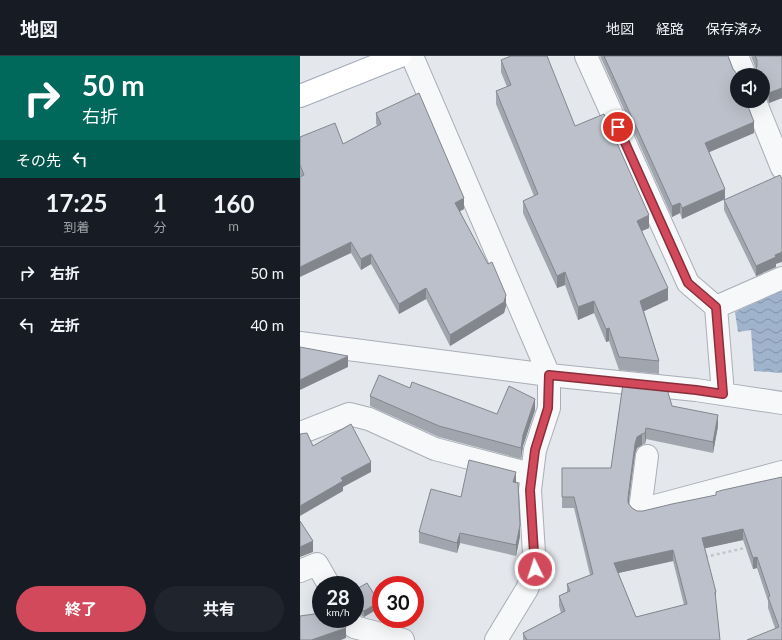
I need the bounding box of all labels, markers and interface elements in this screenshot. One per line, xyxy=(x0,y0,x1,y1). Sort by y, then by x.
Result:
text: 地図 xyxy=(20,17,58,40)
text: 地図 xyxy=(606,20,634,37)
text: 経路 xyxy=(656,20,684,37)
text: 保存済み xyxy=(706,20,762,37)
text: 50 m xyxy=(82,68,145,102)
map controls xyxy=(730,68,770,108)
button: sound xyxy=(730,68,770,108)
icon: right xyxy=(16,72,68,124)
text: 右折 xyxy=(82,105,118,127)
pin xyxy=(601,110,635,144)
icon: arrive xyxy=(607,116,629,138)
icon: left xyxy=(69,148,91,170)
text: その先 xyxy=(16,151,61,169)
text: 17:25 xyxy=(46,188,107,217)
text: 1 xyxy=(153,188,167,217)
text: 160 xyxy=(213,189,254,218)
text: m xyxy=(228,218,239,234)
text: 到着 xyxy=(64,219,90,235)
text: 分 xyxy=(154,219,167,235)
icon: right xyxy=(16,262,38,284)
text: 右折 xyxy=(50,264,80,282)
text: 50 m xyxy=(250,264,284,282)
icon: left xyxy=(16,314,38,336)
text: 左折 xyxy=(50,316,80,334)
text: 40 m xyxy=(250,316,284,334)
position arrow xyxy=(514,548,556,590)
speed limit sign: 30 xyxy=(372,576,424,628)
text: 28 xyxy=(326,585,350,609)
button: 終了 xyxy=(16,586,146,632)
button: 共有 xyxy=(154,586,284,632)
text: km/h xyxy=(326,606,350,618)

